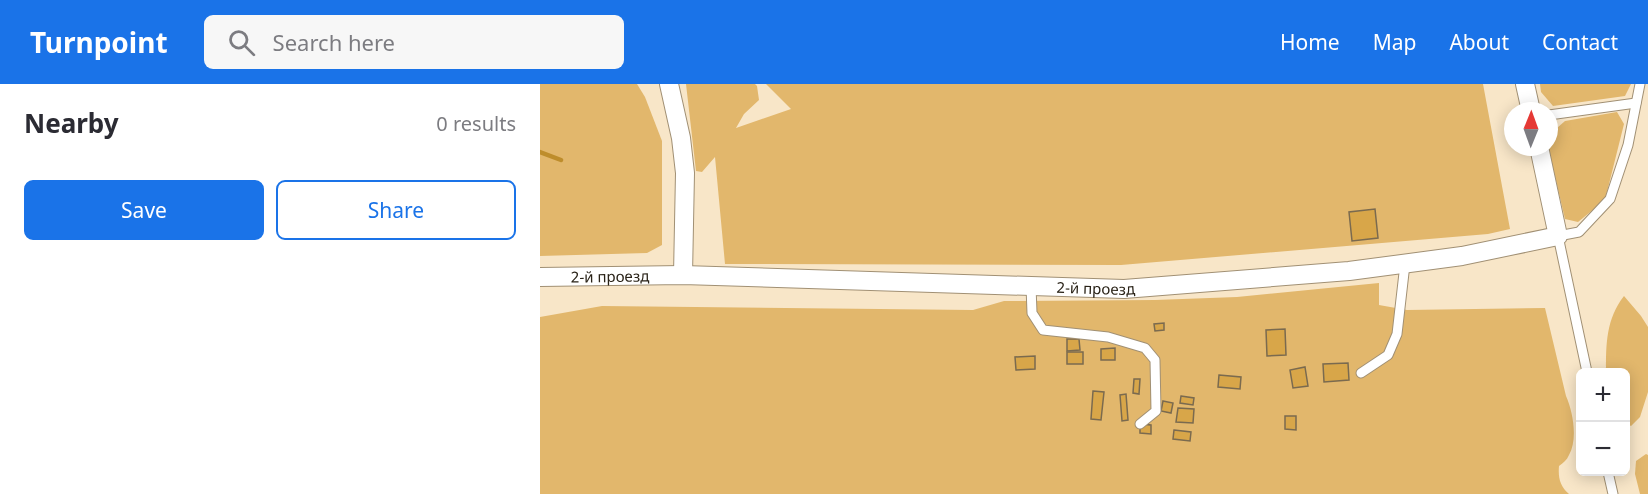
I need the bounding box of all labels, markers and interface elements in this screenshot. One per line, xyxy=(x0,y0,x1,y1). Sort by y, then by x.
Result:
search box xyxy=(204,15,624,69)
text: Turnpoint xyxy=(30,23,168,61)
icon: search xyxy=(225,26,258,59)
text: Search here xyxy=(273,27,395,57)
text: Home xyxy=(1280,28,1340,56)
text: Map xyxy=(1373,28,1416,56)
text: About xyxy=(1449,28,1509,56)
text: Contact xyxy=(1542,28,1618,56)
north arrow xyxy=(1504,102,1558,156)
text: Nearby xyxy=(24,105,119,141)
text: 0 results xyxy=(436,110,516,137)
button: Save xyxy=(24,180,264,240)
button: Share xyxy=(276,180,516,240)
street label: 2-й проезд xyxy=(571,265,649,287)
street label: 2-й проезд xyxy=(1056,277,1136,299)
map controls xyxy=(1576,368,1630,476)
button: + xyxy=(1576,368,1630,422)
button: − xyxy=(1576,422,1630,476)

